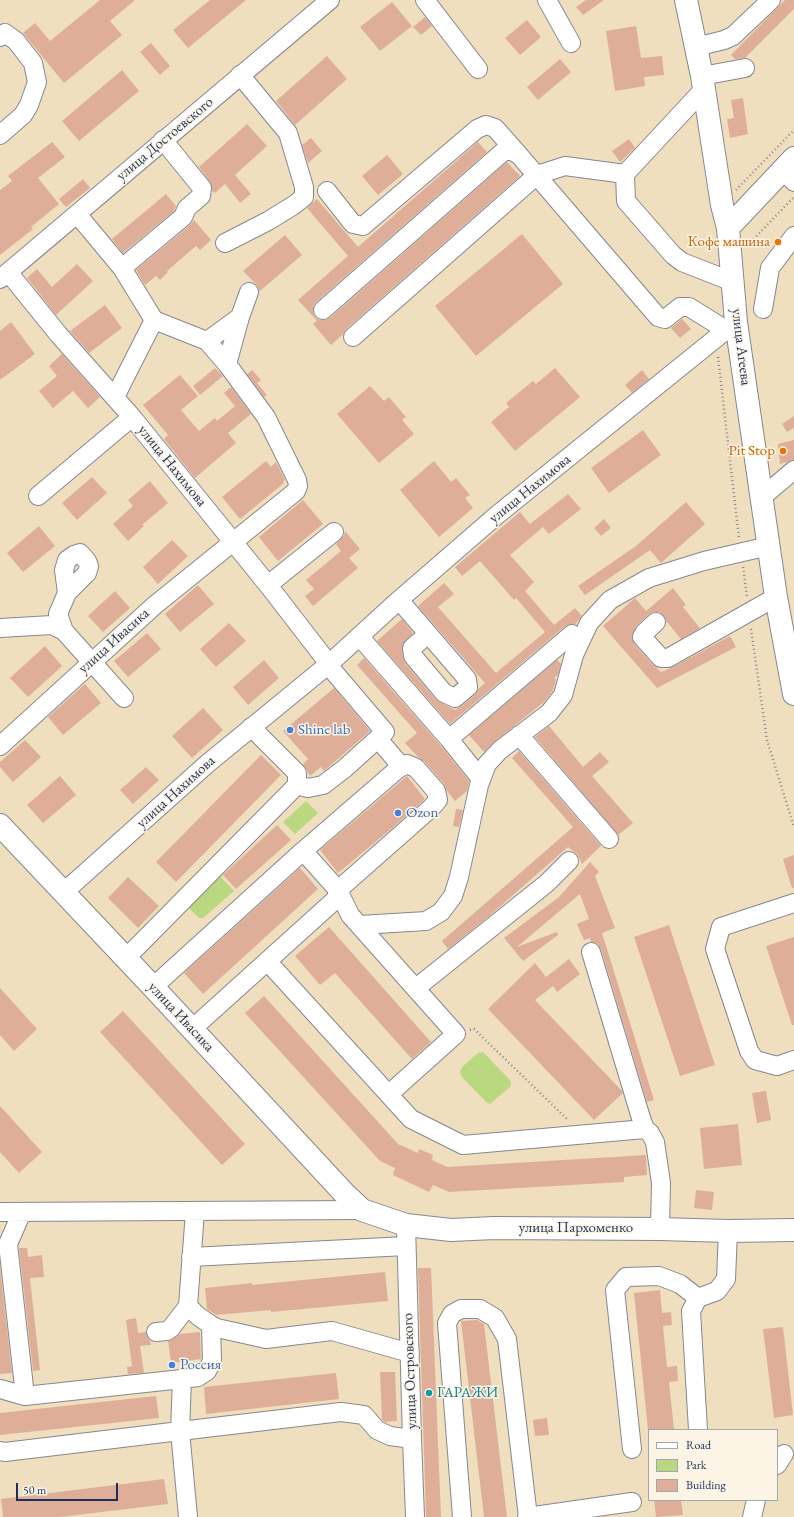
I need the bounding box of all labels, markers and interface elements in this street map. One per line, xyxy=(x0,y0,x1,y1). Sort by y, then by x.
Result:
street label: улица Достоевского xyxy=(113,93,217,185)
place label: Кофе машина xyxy=(688,233,770,251)
marker: Кофе машина xyxy=(773,237,783,247)
street label: улица Агеева xyxy=(727,307,755,387)
street label: улица Нахимова xyxy=(134,422,210,510)
place label: Pit Stop xyxy=(728,442,775,460)
marker: Pit Stop xyxy=(778,446,788,456)
street label: улица Нахимова xyxy=(486,451,574,527)
street label: улица Ивасика xyxy=(75,604,153,678)
place label: Shine lab xyxy=(298,721,350,739)
marker: Shine lab xyxy=(285,725,295,735)
street label: улица Нахимова xyxy=(133,752,219,832)
place label: Ozon xyxy=(406,804,438,822)
marker: Ozon xyxy=(393,808,403,818)
street label: улица Ивасика xyxy=(144,978,218,1056)
street label: улица Пархоменко xyxy=(519,1219,633,1237)
street label: улица Островского xyxy=(399,1313,421,1429)
place label: Россия xyxy=(180,1356,221,1374)
marker: Россия xyxy=(167,1360,177,1370)
place label: ГАРАЖИ xyxy=(437,1384,498,1402)
marker: ГАРАЖИ xyxy=(424,1388,434,1398)
legend xyxy=(648,1429,778,1501)
text: Road xyxy=(686,1437,711,1453)
text: Park xyxy=(686,1457,706,1473)
scale bar xyxy=(18,1475,120,1501)
text: Building xyxy=(686,1477,726,1493)
text: 50 m xyxy=(23,1482,46,1498)

